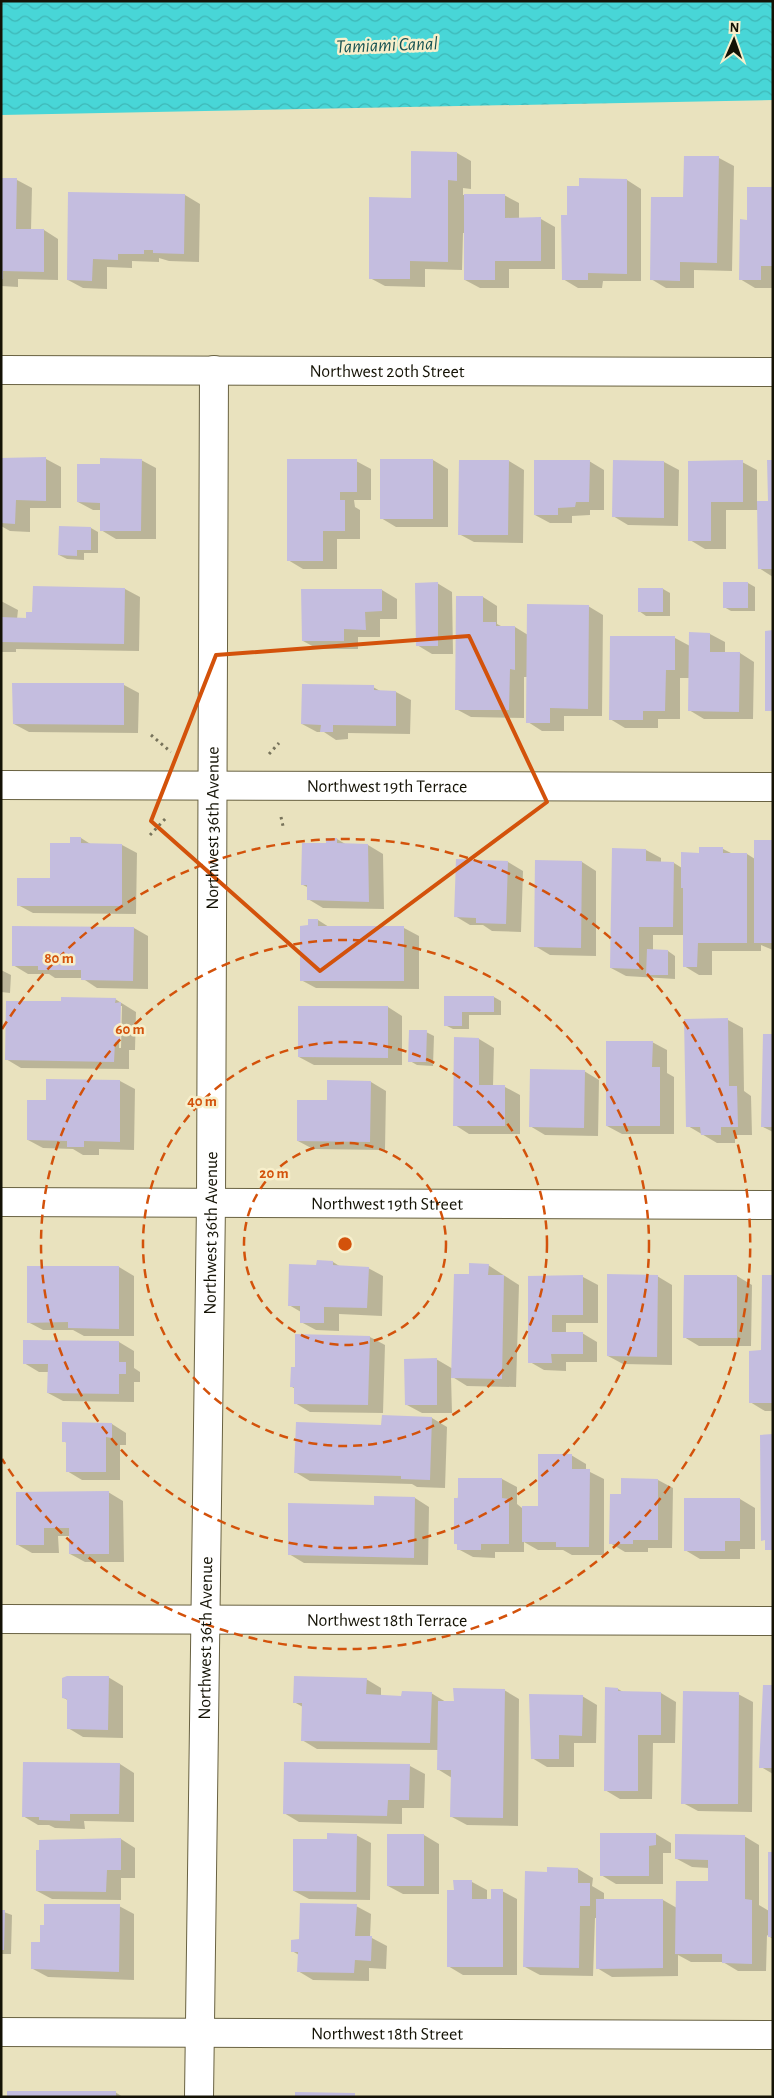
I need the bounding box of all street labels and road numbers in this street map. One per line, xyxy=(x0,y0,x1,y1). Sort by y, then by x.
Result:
street label: Northwest 20th Street xyxy=(309,363,465,381)
street label: Northwest 36th Avenue xyxy=(204,746,223,910)
street label: Northwest 19th Terrace xyxy=(307,778,467,796)
street label: Northwest 36th Avenue xyxy=(202,1151,221,1315)
street label: Northwest 19th Street xyxy=(311,1195,463,1214)
street label: Northwest 36th Avenue xyxy=(196,1556,216,1720)
street label: Northwest 18th Terrace xyxy=(307,1612,467,1630)
street label: Northwest 18th Street xyxy=(311,2025,463,2044)

